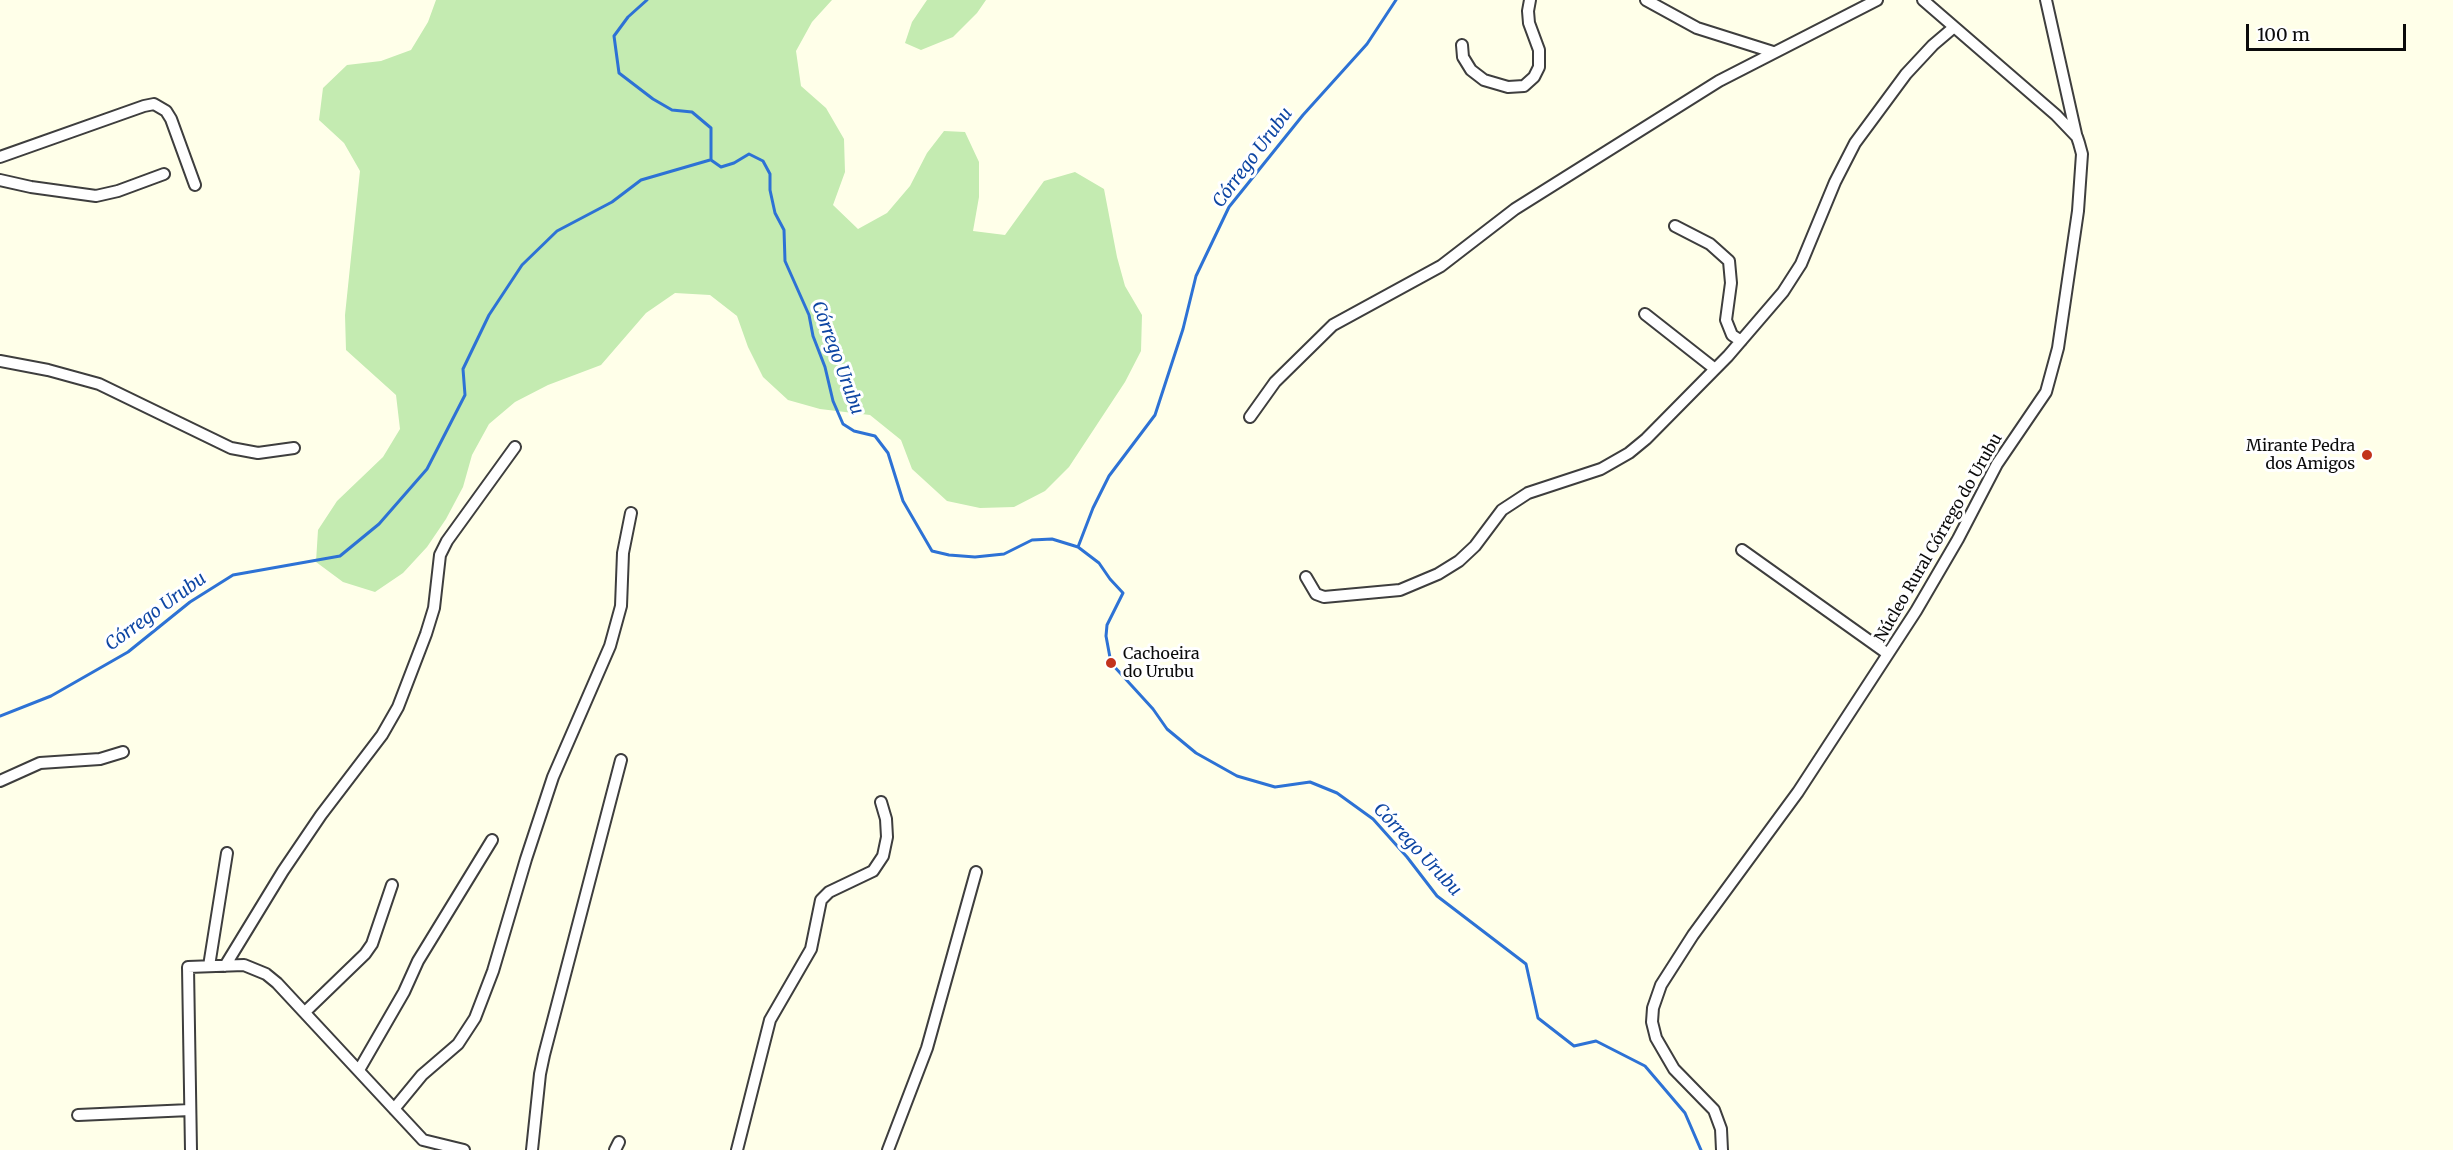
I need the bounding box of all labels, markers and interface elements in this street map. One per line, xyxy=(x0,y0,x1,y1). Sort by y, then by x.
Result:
scale bar xyxy=(2249,12,2410,50)
text: 100 m xyxy=(2257,23,2310,46)
water label: Córrego Urubu xyxy=(1208,104,1298,212)
water label: Córrego Urubu xyxy=(806,298,868,418)
street label: Núcleo Rural Córrego do Urubu xyxy=(1871,430,2007,646)
place label: Mirante Pedra dos Amigos xyxy=(2246,436,2355,474)
marker: Mirante Pedra dos Amigos xyxy=(2360,448,2374,462)
water label: Córrego Urubu xyxy=(101,568,211,656)
place label: Cachoeira do Urubu xyxy=(1123,644,1199,682)
marker: Cachoeira do Urubu xyxy=(1104,656,1118,670)
water label: Córrego Urubu xyxy=(1368,799,1466,901)

